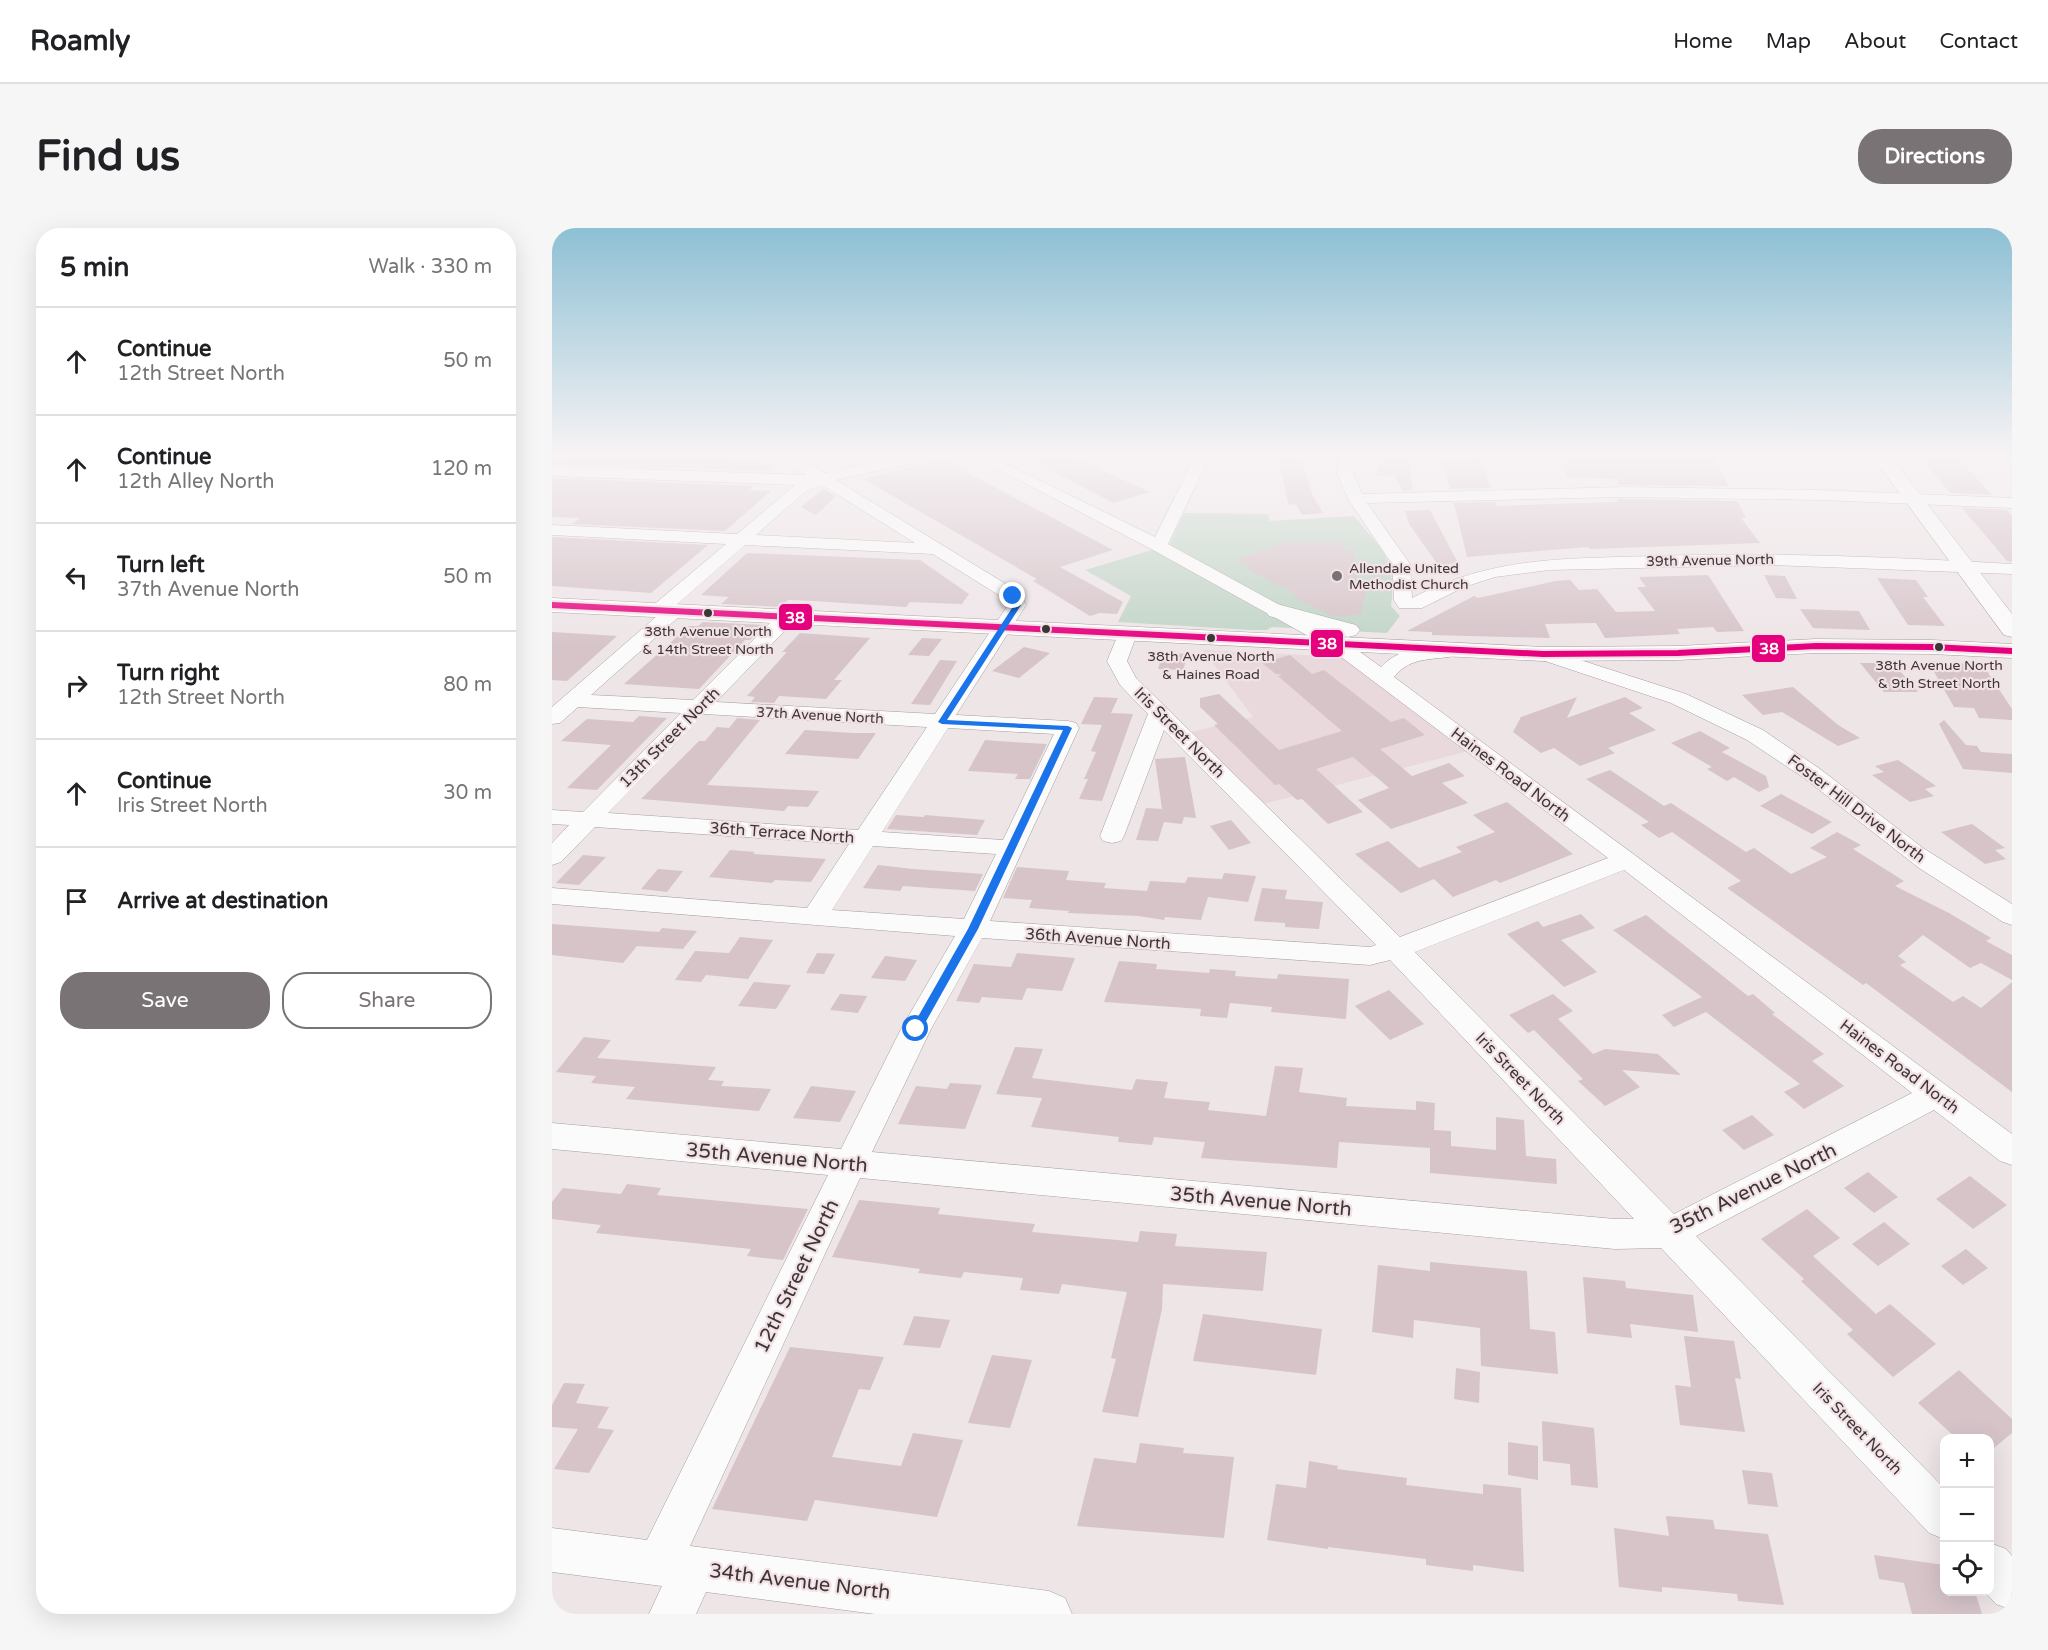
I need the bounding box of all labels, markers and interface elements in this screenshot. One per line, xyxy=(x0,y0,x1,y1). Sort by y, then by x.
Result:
text: Roamly xyxy=(30,24,130,58)
text: Home xyxy=(1673,29,1733,54)
text: Map xyxy=(1766,29,1811,54)
text: About xyxy=(1844,29,1906,54)
text: Contact xyxy=(1939,29,2018,54)
button: Directions xyxy=(1858,129,2012,184)
text: Find us xyxy=(36,131,180,182)
text: 5 min xyxy=(60,252,129,283)
text: Walk · 330 m xyxy=(369,255,492,279)
text: Continue xyxy=(117,336,212,362)
icon: ahead xyxy=(60,345,93,378)
text: 50 m xyxy=(443,349,492,373)
text: 12th Street North xyxy=(117,362,285,386)
text: Continue xyxy=(117,444,212,470)
icon: ahead xyxy=(60,453,93,486)
text: 120 m xyxy=(431,457,492,481)
text: 12th Alley North xyxy=(117,470,274,494)
street label: 39th Avenue North xyxy=(1646,551,1774,570)
text: Turn left xyxy=(117,552,205,578)
place label: Allendale United Methodist Church xyxy=(1349,560,1468,593)
icon: left xyxy=(60,561,93,594)
text: 50 m xyxy=(443,565,492,589)
marker: Allendale United Methodist Church xyxy=(1330,569,1344,583)
text: 37th Avenue North xyxy=(117,578,299,602)
route end xyxy=(999,582,1025,608)
line badge: 38 xyxy=(778,603,813,631)
marker: 38th Avenue North & 14th Street North xyxy=(702,607,714,619)
text: 38 xyxy=(785,608,805,628)
place label: 38th Avenue North & 14th Street North xyxy=(642,623,774,658)
unlabelled marker xyxy=(1040,623,1052,635)
line badge: 38 xyxy=(1310,629,1344,658)
marker: 38th Avenue North & Haines Road xyxy=(1205,632,1217,644)
text: 38 xyxy=(1317,634,1337,654)
line badge: 38 xyxy=(1751,634,1786,663)
text: 38 xyxy=(1759,639,1779,659)
marker: 38th Avenue North & 9th Street North xyxy=(1933,641,1945,653)
place label: 38th Avenue North & Haines Road xyxy=(1147,648,1275,683)
place label: 38th Avenue North & 9th Street North xyxy=(1875,657,2003,692)
text: Turn right xyxy=(117,660,219,686)
icon: right xyxy=(60,669,93,702)
text: 80 m xyxy=(443,673,492,697)
street label: 13th Street North xyxy=(615,683,724,792)
street label: Iris Street North xyxy=(1130,683,1229,782)
text: 12th Street North xyxy=(117,686,285,710)
street label: 37th Avenue North xyxy=(756,704,884,727)
street label: Haines Road North xyxy=(1447,723,1574,826)
street label: Foster Hill Drive North xyxy=(1783,750,1929,867)
text: Continue xyxy=(117,768,212,794)
icon: ahead xyxy=(60,777,93,810)
text: 30 m xyxy=(443,781,492,805)
text: Iris Street North xyxy=(117,794,268,818)
street label: 36th Terrace North xyxy=(709,818,855,848)
icon: arrive xyxy=(60,885,93,918)
text: Arrive at destination xyxy=(117,888,328,914)
street label: 36th Avenue North xyxy=(1024,924,1171,954)
button: Save xyxy=(60,972,270,1029)
button: Share xyxy=(282,972,492,1029)
route start xyxy=(902,1015,928,1041)
street label: Haines Road North xyxy=(1836,1015,1963,1118)
street label: Iris Street North xyxy=(1471,1028,1569,1129)
street label: 35th Avenue North xyxy=(685,1138,869,1178)
street label: 35th Avenue North xyxy=(1666,1138,1841,1240)
street label: 35th Avenue North xyxy=(1169,1182,1353,1222)
street label: 12th Street North xyxy=(749,1196,844,1357)
street label: Iris Street North xyxy=(1808,1378,1906,1479)
map controls xyxy=(1940,1434,1994,1596)
button: + xyxy=(1940,1434,1994,1488)
button: − xyxy=(1940,1488,1994,1542)
button: locate xyxy=(1940,1542,1994,1596)
street label: 34th Avenue North xyxy=(708,1559,892,1605)

